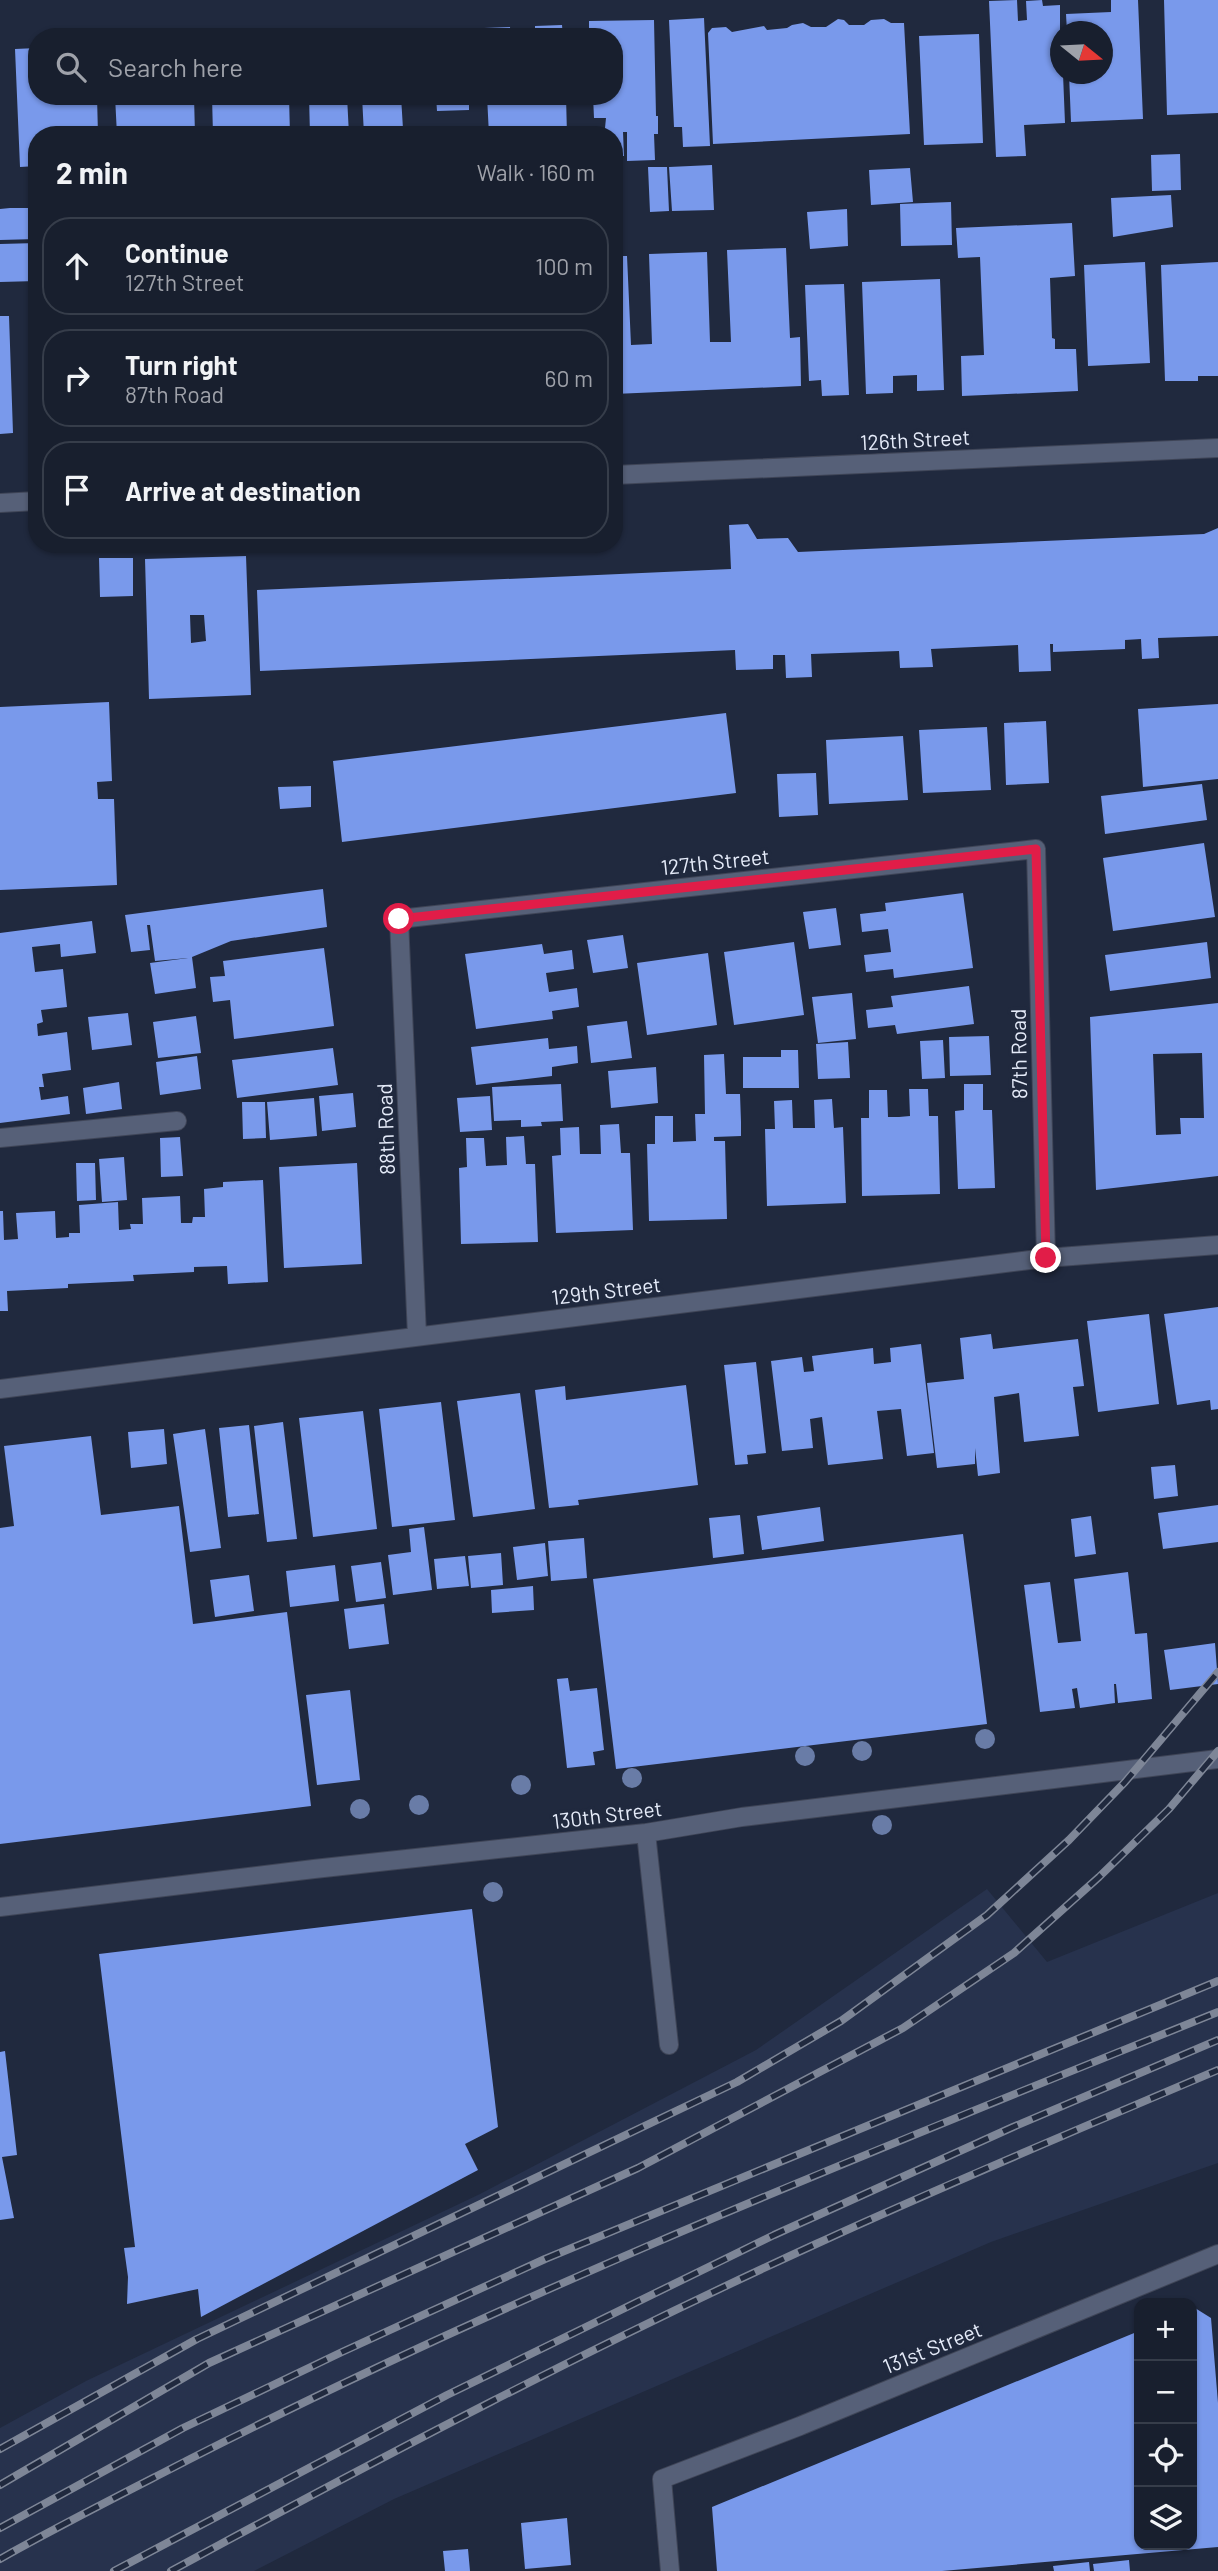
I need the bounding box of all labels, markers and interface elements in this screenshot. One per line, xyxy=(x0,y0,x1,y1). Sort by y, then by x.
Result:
north arrow xyxy=(1050,21,1113,84)
search box xyxy=(28,28,623,105)
icon: search xyxy=(52,48,90,86)
text: Search here xyxy=(108,51,243,82)
text: 2 min xyxy=(56,154,128,190)
text: Walk · 160 m xyxy=(477,158,595,186)
text: Continue xyxy=(125,237,229,268)
icon: ahead xyxy=(58,247,96,285)
text: 100 m xyxy=(535,252,593,280)
text: 127th Street xyxy=(125,268,244,296)
text: Turn right xyxy=(125,349,238,380)
icon: right xyxy=(58,359,96,397)
text: 60 m xyxy=(545,364,593,392)
text: 87th Road xyxy=(125,380,224,408)
street label: 126th Street xyxy=(859,424,971,454)
icon: arrive xyxy=(58,471,96,509)
text: Arrive at destination xyxy=(125,475,361,506)
street label: 127th Street xyxy=(659,843,771,879)
route start xyxy=(383,903,414,934)
street label: 87th Road xyxy=(1005,1009,1031,1099)
street label: 88th Road xyxy=(371,1083,399,1175)
route end xyxy=(1030,1242,1061,1273)
street label: 129th Street xyxy=(550,1271,662,1309)
street label: 130th Street xyxy=(551,1795,663,1833)
map controls xyxy=(1134,2298,1197,2550)
button: + xyxy=(1134,2298,1197,2361)
street label: 131st Street xyxy=(879,2316,985,2378)
button: − xyxy=(1134,2361,1197,2424)
button: locate xyxy=(1134,2424,1197,2487)
button: layers xyxy=(1134,2487,1197,2550)

